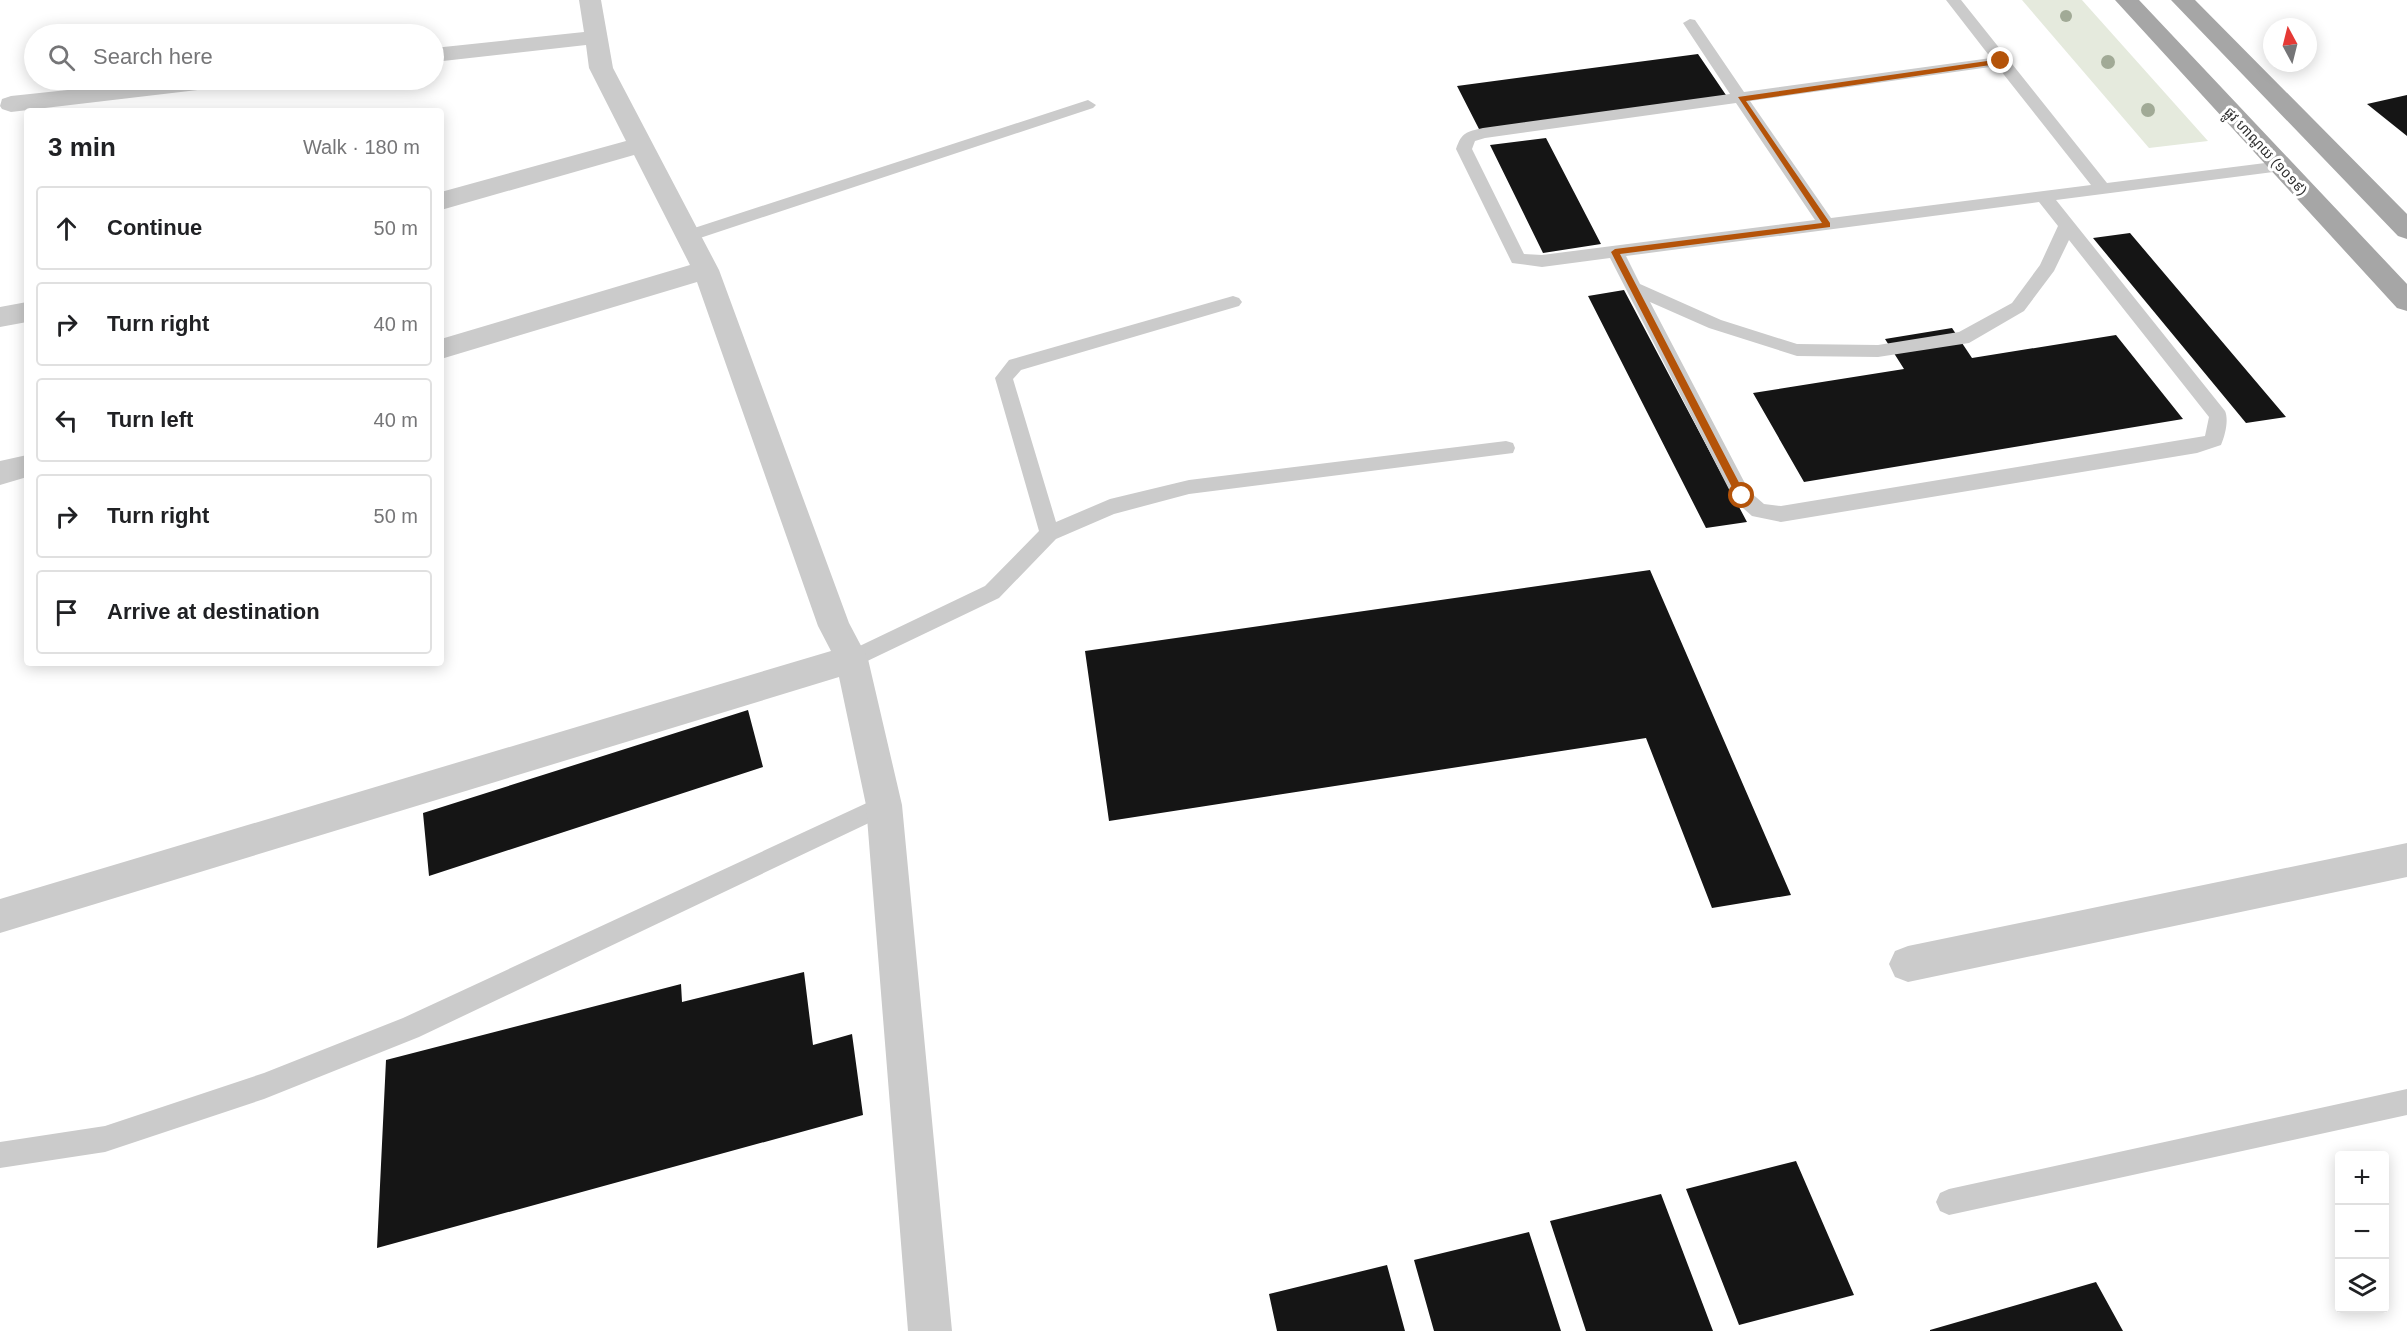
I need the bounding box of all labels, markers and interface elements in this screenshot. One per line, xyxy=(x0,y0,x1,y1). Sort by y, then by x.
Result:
north arrow xyxy=(2263,18,2317,72)
search box xyxy=(24,24,444,90)
icon: search xyxy=(45,41,78,74)
text: Search here xyxy=(93,44,213,69)
route end xyxy=(1987,47,2013,73)
street label: ផ្លូវ ហាណូយ (១០១៩) xyxy=(2218,104,2311,201)
text: 3 min xyxy=(48,132,116,162)
text: Walk · 180 m xyxy=(303,136,420,158)
icon: ahead xyxy=(50,212,83,245)
text: Continue xyxy=(107,215,202,240)
text: 50 m xyxy=(374,217,418,239)
icon: right xyxy=(50,308,83,341)
text: Turn right xyxy=(107,311,209,336)
text: 40 m xyxy=(374,313,418,335)
icon: left xyxy=(50,404,83,437)
text: Turn left xyxy=(107,407,193,432)
text: 40 m xyxy=(374,409,418,431)
route start xyxy=(1728,482,1754,508)
icon: right xyxy=(50,500,83,533)
text: Turn right xyxy=(107,503,209,528)
text: 50 m xyxy=(374,505,418,527)
icon: arrive xyxy=(50,596,83,629)
text: Arrive at destination xyxy=(107,599,320,624)
map controls xyxy=(2335,1151,2389,1313)
button: + xyxy=(2335,1151,2389,1205)
button: − xyxy=(2335,1205,2389,1259)
button: layers xyxy=(2335,1259,2389,1313)

